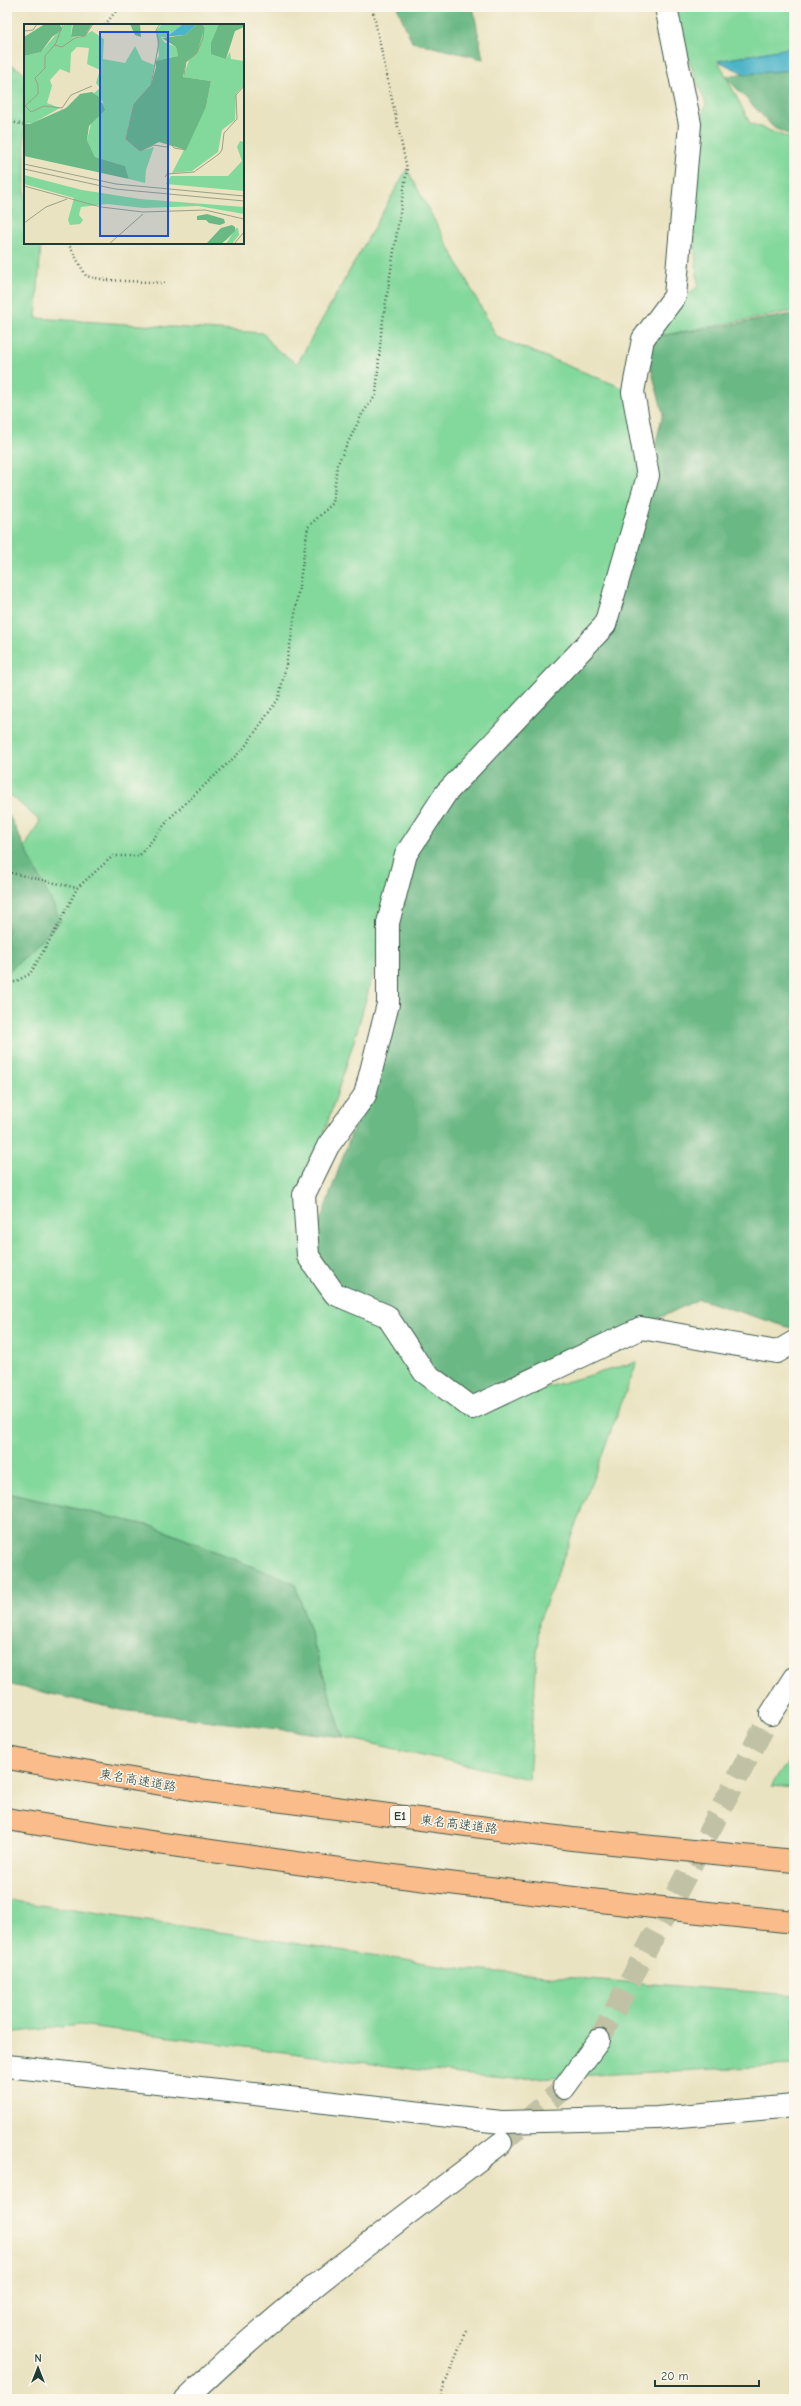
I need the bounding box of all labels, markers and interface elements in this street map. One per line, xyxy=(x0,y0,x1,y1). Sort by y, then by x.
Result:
inset map xyxy=(24,24,244,244)
street label: 東名高速道路 xyxy=(98,1766,178,1794)
road number: E1 xyxy=(390,1806,410,1826)
street label: 東名高速道路 xyxy=(419,1812,499,1836)
north arrow xyxy=(18,2348,58,2388)
text: N xyxy=(34,2352,42,2365)
scale bar xyxy=(655,2362,759,2388)
text: 20 m xyxy=(661,2369,689,2383)

